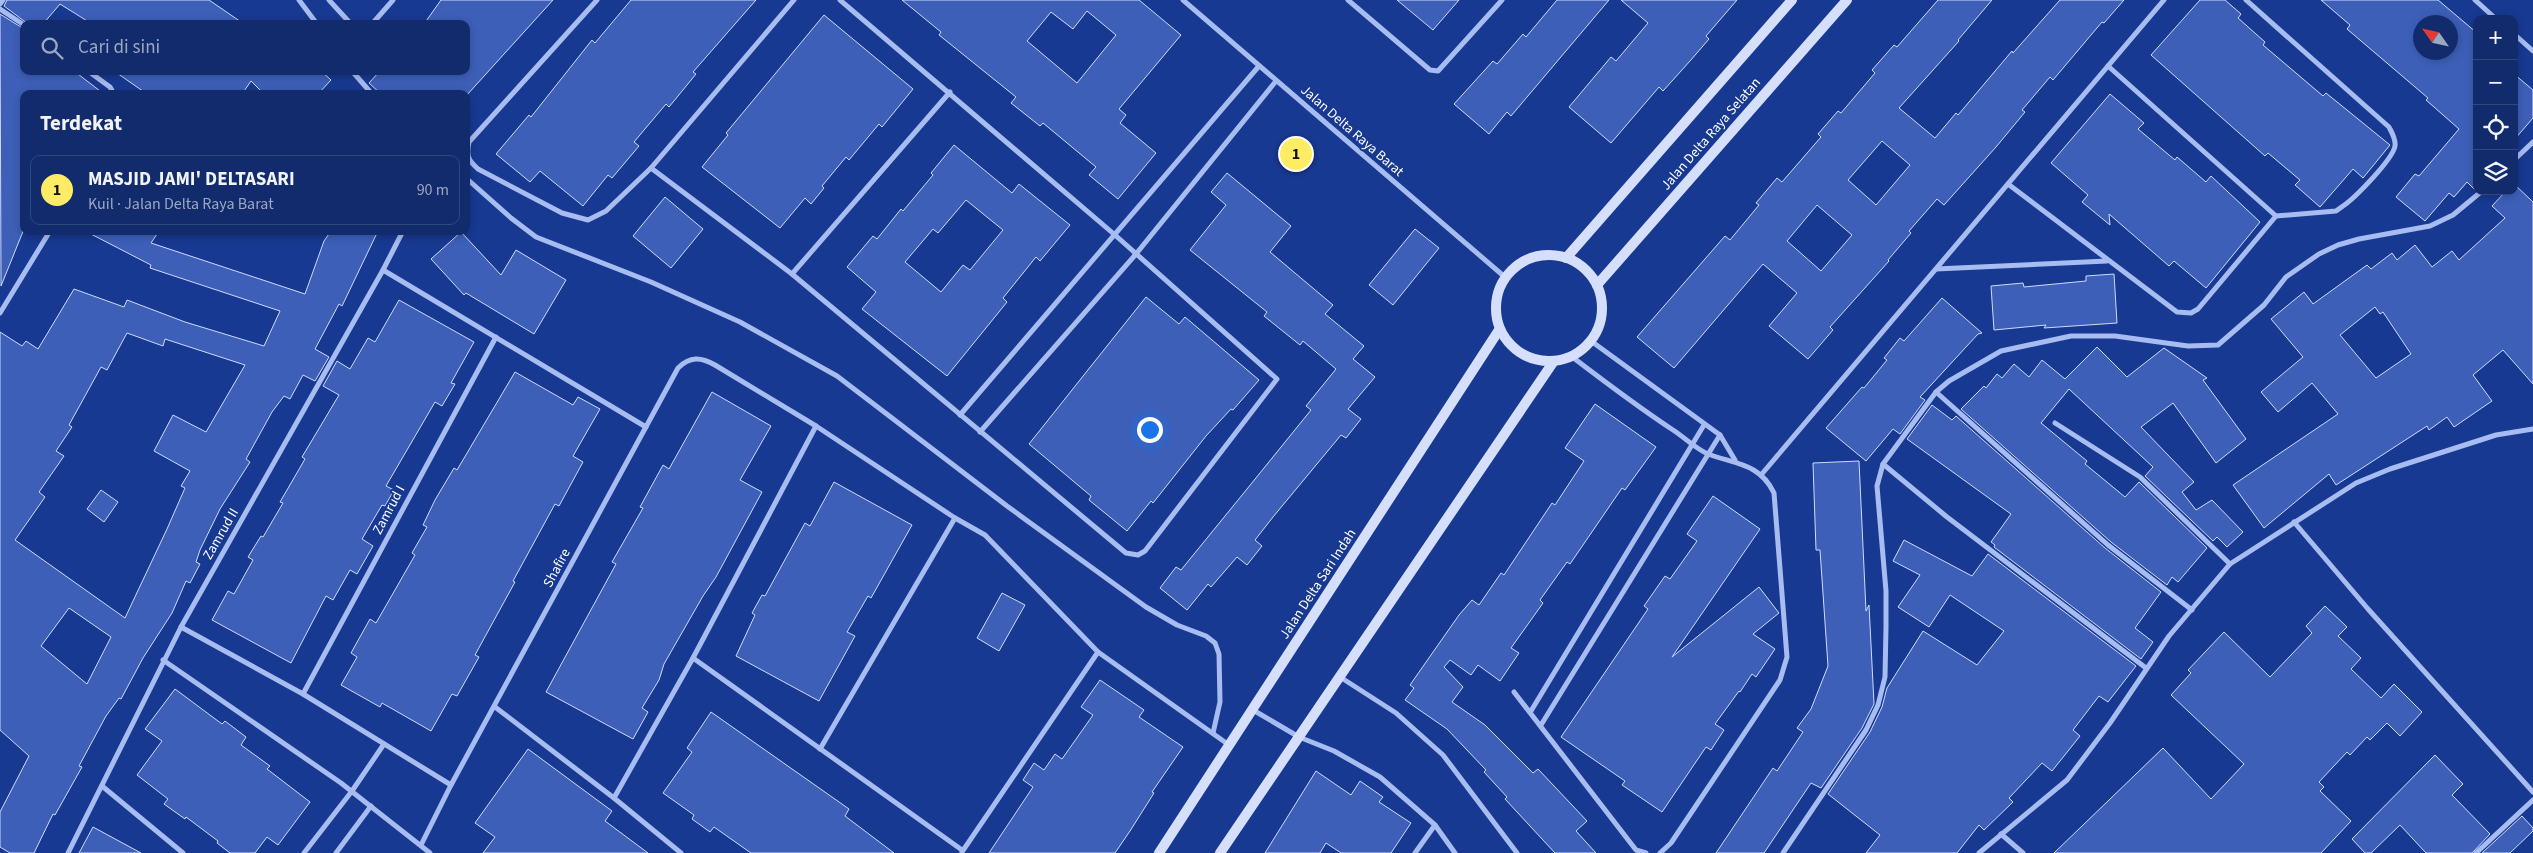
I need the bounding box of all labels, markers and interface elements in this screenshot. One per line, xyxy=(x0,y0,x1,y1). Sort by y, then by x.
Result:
north arrow xyxy=(2413,15,2458,60)
map controls xyxy=(2473,15,2518,195)
button: + xyxy=(2473,15,2518,60)
search box xyxy=(20,20,470,75)
icon: search xyxy=(38,34,66,62)
text: Cari di sini xyxy=(78,34,160,61)
button: − xyxy=(2473,60,2518,105)
street label: Jalan Delta Raya Selatan xyxy=(1656,73,1766,195)
street label: Jalan Delta Raya Barat xyxy=(1296,81,1408,182)
button: locate xyxy=(2473,105,2518,150)
text: Terdekat xyxy=(40,108,122,138)
pin: 1 xyxy=(1280,135,1312,173)
button: layers xyxy=(2473,150,2518,195)
text: MASJID JAMI' DELTASARI xyxy=(88,166,295,193)
text: 1 xyxy=(53,179,61,201)
text: 90 m xyxy=(417,179,449,201)
text: Kuil · Jalan Delta Raya Barat xyxy=(88,193,274,215)
your location xyxy=(1137,417,1163,443)
street label: Zamrud I xyxy=(368,482,410,538)
street label: Zamrud II xyxy=(198,505,244,563)
street label: Jalan Delta Sari Indah xyxy=(1275,525,1361,643)
street label: Shafire xyxy=(538,545,576,591)

